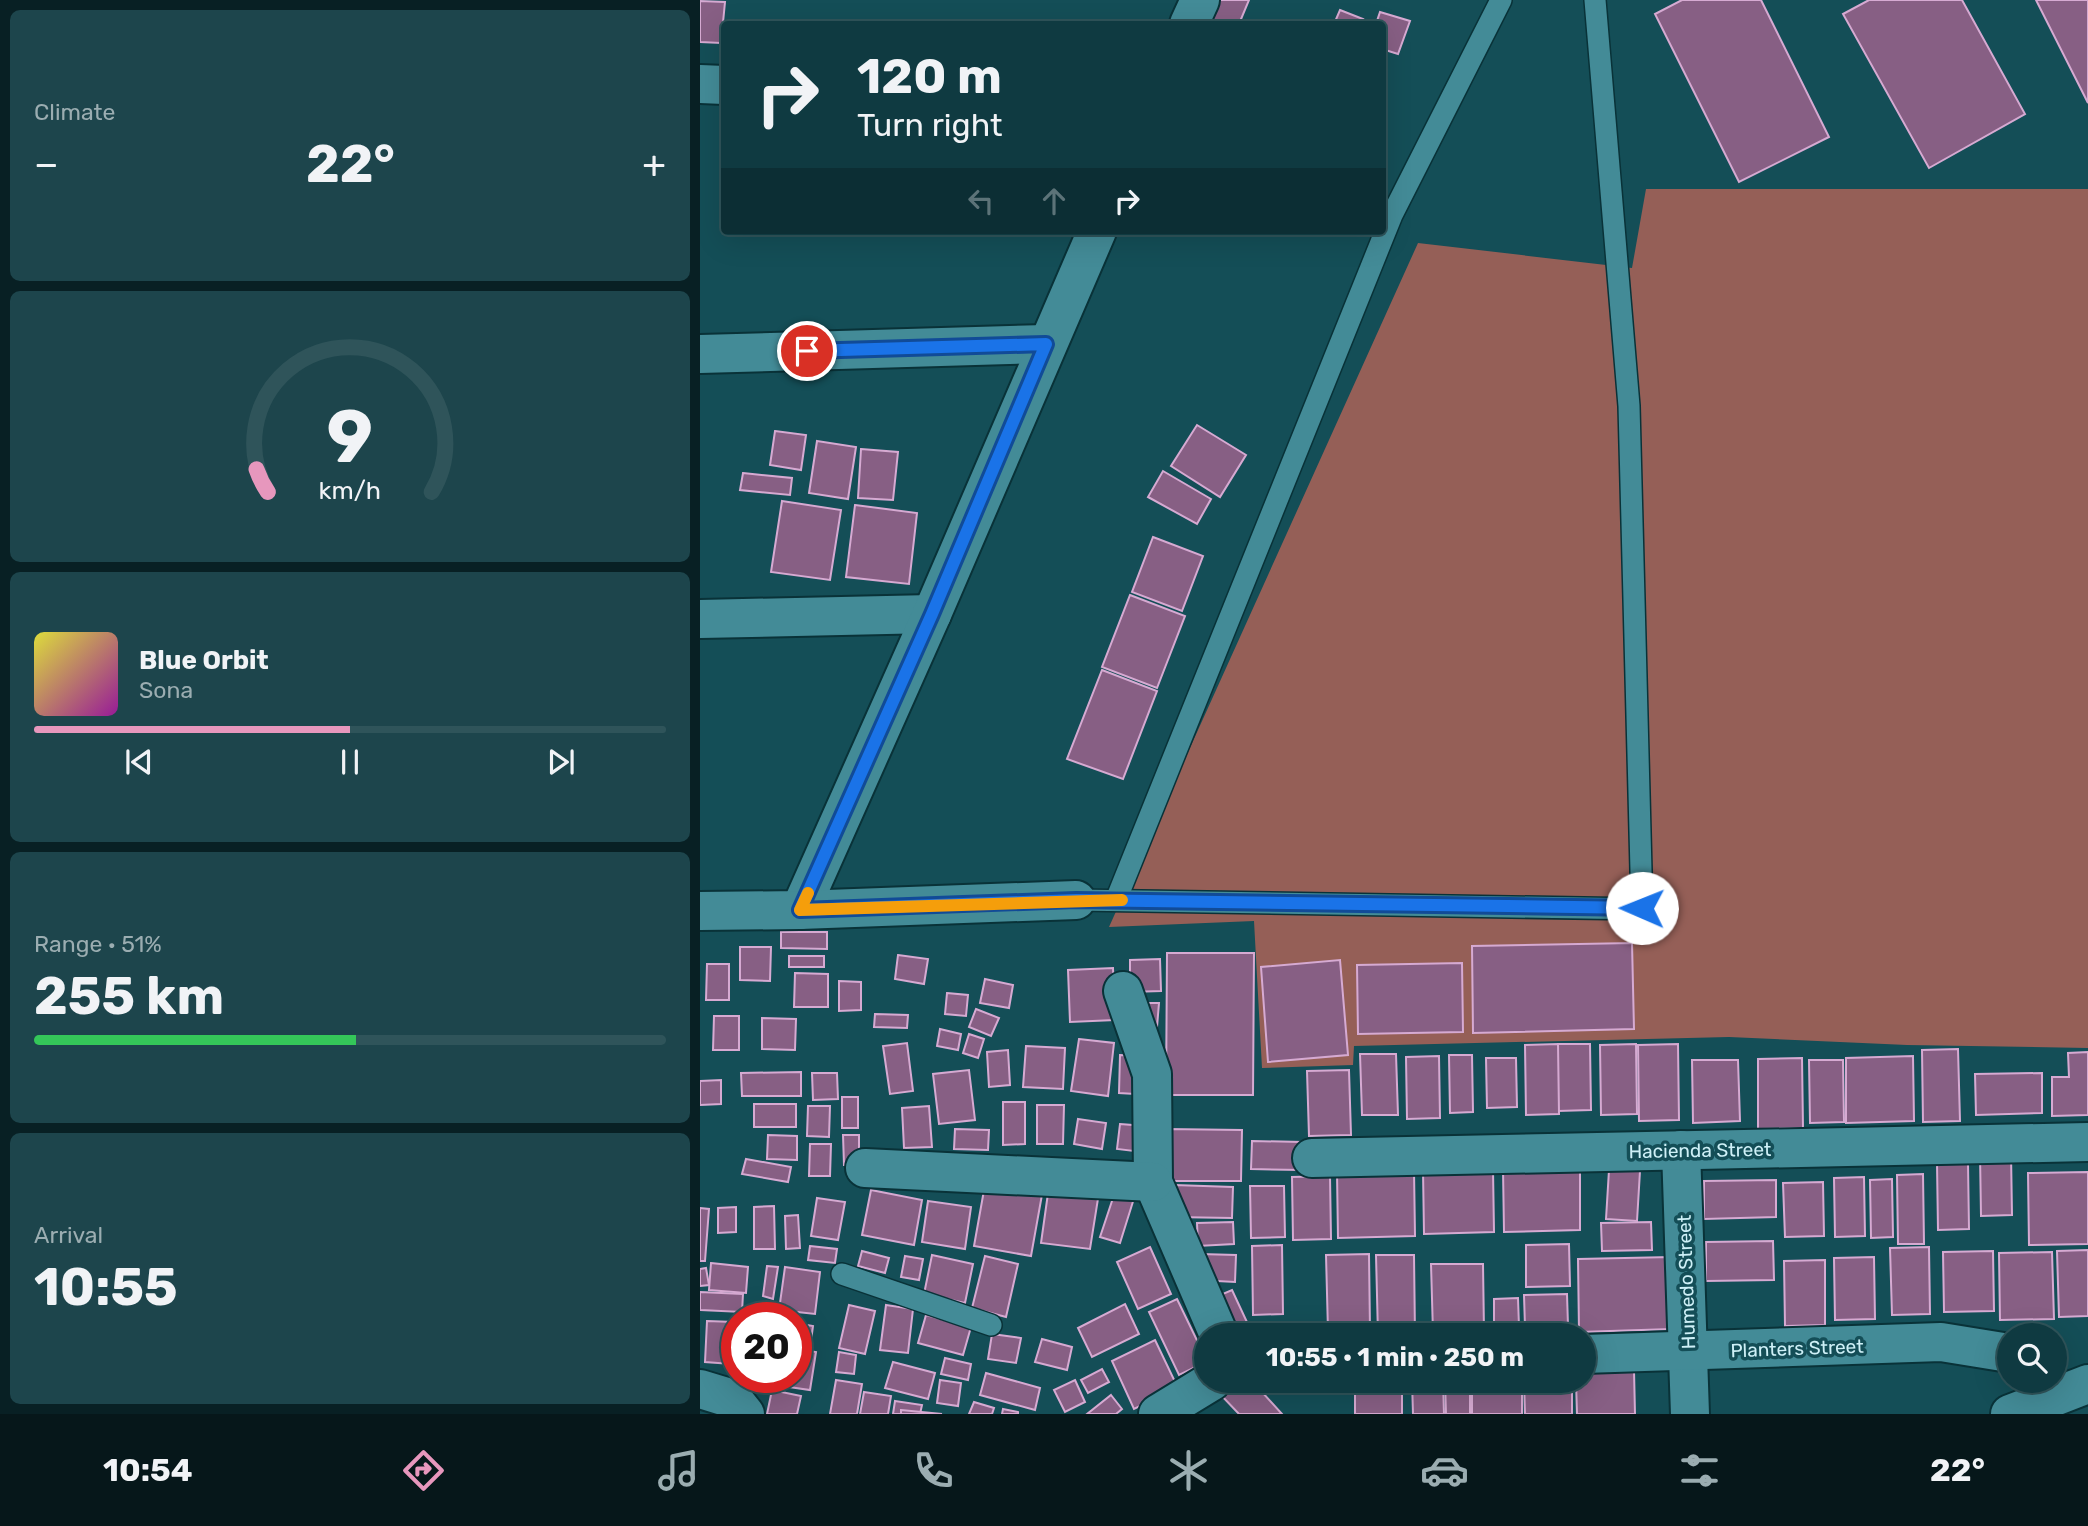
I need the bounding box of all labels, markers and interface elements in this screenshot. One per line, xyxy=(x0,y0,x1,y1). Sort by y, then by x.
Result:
text: 120 m xyxy=(857,47,1002,105)
icon: right xyxy=(742,49,833,140)
text: Climate xyxy=(34,98,115,126)
text: Turn right xyxy=(857,106,1002,144)
text: 22° xyxy=(306,133,395,195)
text: − xyxy=(34,141,59,187)
text: + xyxy=(642,141,666,187)
icon: left xyxy=(962,182,1000,220)
icon: ahead xyxy=(1035,182,1073,220)
icon: right xyxy=(1108,182,1146,220)
pin xyxy=(777,321,837,381)
icon: arrive xyxy=(788,332,826,370)
text: 9 xyxy=(327,395,373,481)
text: km/h xyxy=(319,476,381,505)
text: Blue Orbit xyxy=(139,645,269,676)
text: Sona xyxy=(139,676,193,704)
icon: previous xyxy=(120,743,158,781)
icon: pause xyxy=(331,743,369,781)
icon: next xyxy=(542,743,580,781)
position arrow xyxy=(1605,871,1679,945)
text: Range · 51% xyxy=(34,930,162,958)
text: 255 km xyxy=(34,965,224,1027)
street label: Hacienda Street xyxy=(1628,1138,1772,1163)
street label: Humedo Street xyxy=(1673,1214,1700,1350)
text: Arrival xyxy=(34,1221,103,1249)
text: 10:55 xyxy=(34,1256,178,1318)
speed limit sign: 20 xyxy=(721,1302,812,1393)
map controls xyxy=(1997,1323,2067,1393)
button: search xyxy=(1997,1323,2067,1393)
street label: Planters Street xyxy=(1730,1335,1865,1362)
text: 10:55 · 1 min · 250 m xyxy=(1266,1342,1524,1373)
icon: directions xyxy=(399,1446,448,1495)
icon: music xyxy=(654,1446,703,1495)
icon: phone xyxy=(909,1446,958,1495)
icon: climate xyxy=(1164,1446,1213,1495)
icon: car xyxy=(1420,1446,1469,1495)
icon: filters xyxy=(1675,1446,1724,1495)
text: 10:54 xyxy=(103,1451,193,1489)
text: 22° xyxy=(1930,1451,1985,1489)

